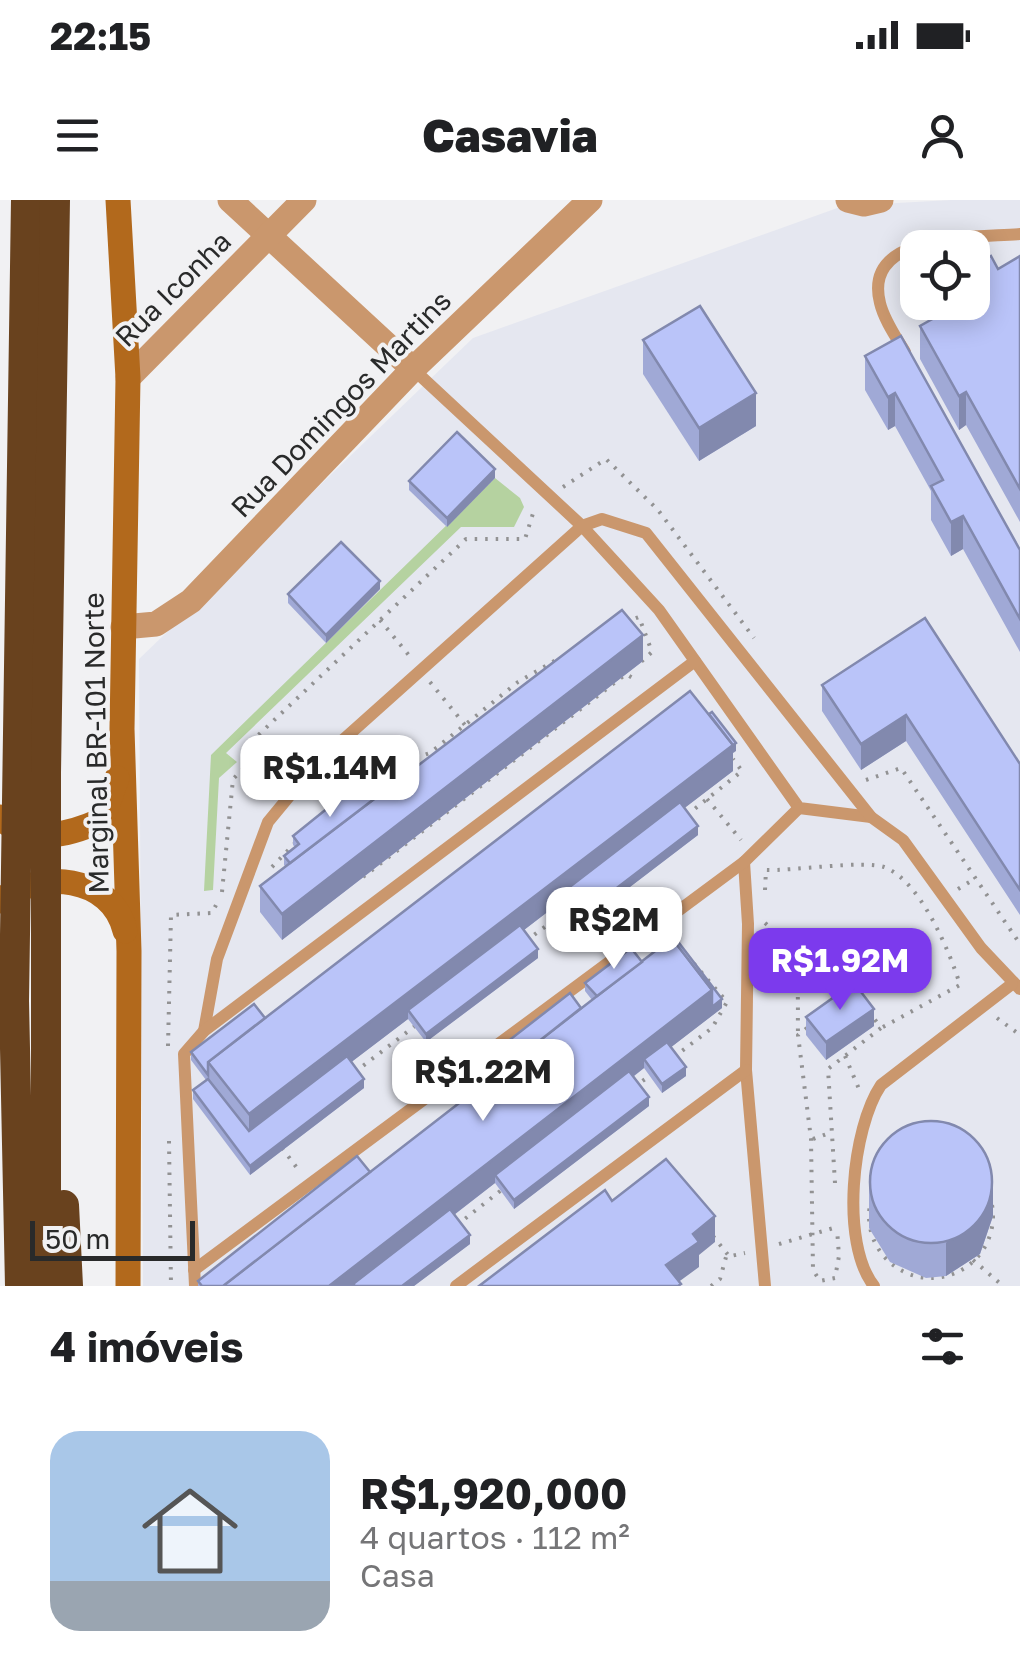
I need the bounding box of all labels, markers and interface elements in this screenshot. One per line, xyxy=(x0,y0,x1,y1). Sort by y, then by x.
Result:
text: 22:15 xyxy=(50,13,151,58)
icon: menu xyxy=(50,108,105,163)
text: Casavia xyxy=(422,108,598,162)
icon: person xyxy=(915,108,970,163)
street label: Rua Iconha xyxy=(108,224,237,353)
map controls xyxy=(900,230,990,320)
button: locate xyxy=(900,230,990,320)
street label: Rua Domingos Martins xyxy=(224,284,457,524)
street label: Marginal BR-101 Norte xyxy=(76,592,115,894)
pin: R$1.14M xyxy=(238,735,422,820)
text: R$1.14M xyxy=(262,748,398,786)
pin: R$2M xyxy=(555,887,673,972)
text: R$2M xyxy=(568,900,660,938)
pin: R$1.92M xyxy=(748,928,932,1013)
text: R$1.92M xyxy=(771,941,909,979)
pin: R$1.22M xyxy=(391,1039,575,1124)
text: R$1.22M xyxy=(414,1052,552,1090)
scale bar xyxy=(30,1216,195,1260)
text: 50 m xyxy=(45,1222,110,1255)
icon: filters xyxy=(915,1319,970,1374)
text: 4 imóveis xyxy=(50,1321,244,1371)
text: R$1,920,000 xyxy=(360,1468,627,1518)
icon: home xyxy=(130,1471,250,1591)
text: 4 quartos · 112 m² xyxy=(360,1518,630,1556)
text: Casa xyxy=(360,1556,435,1594)

